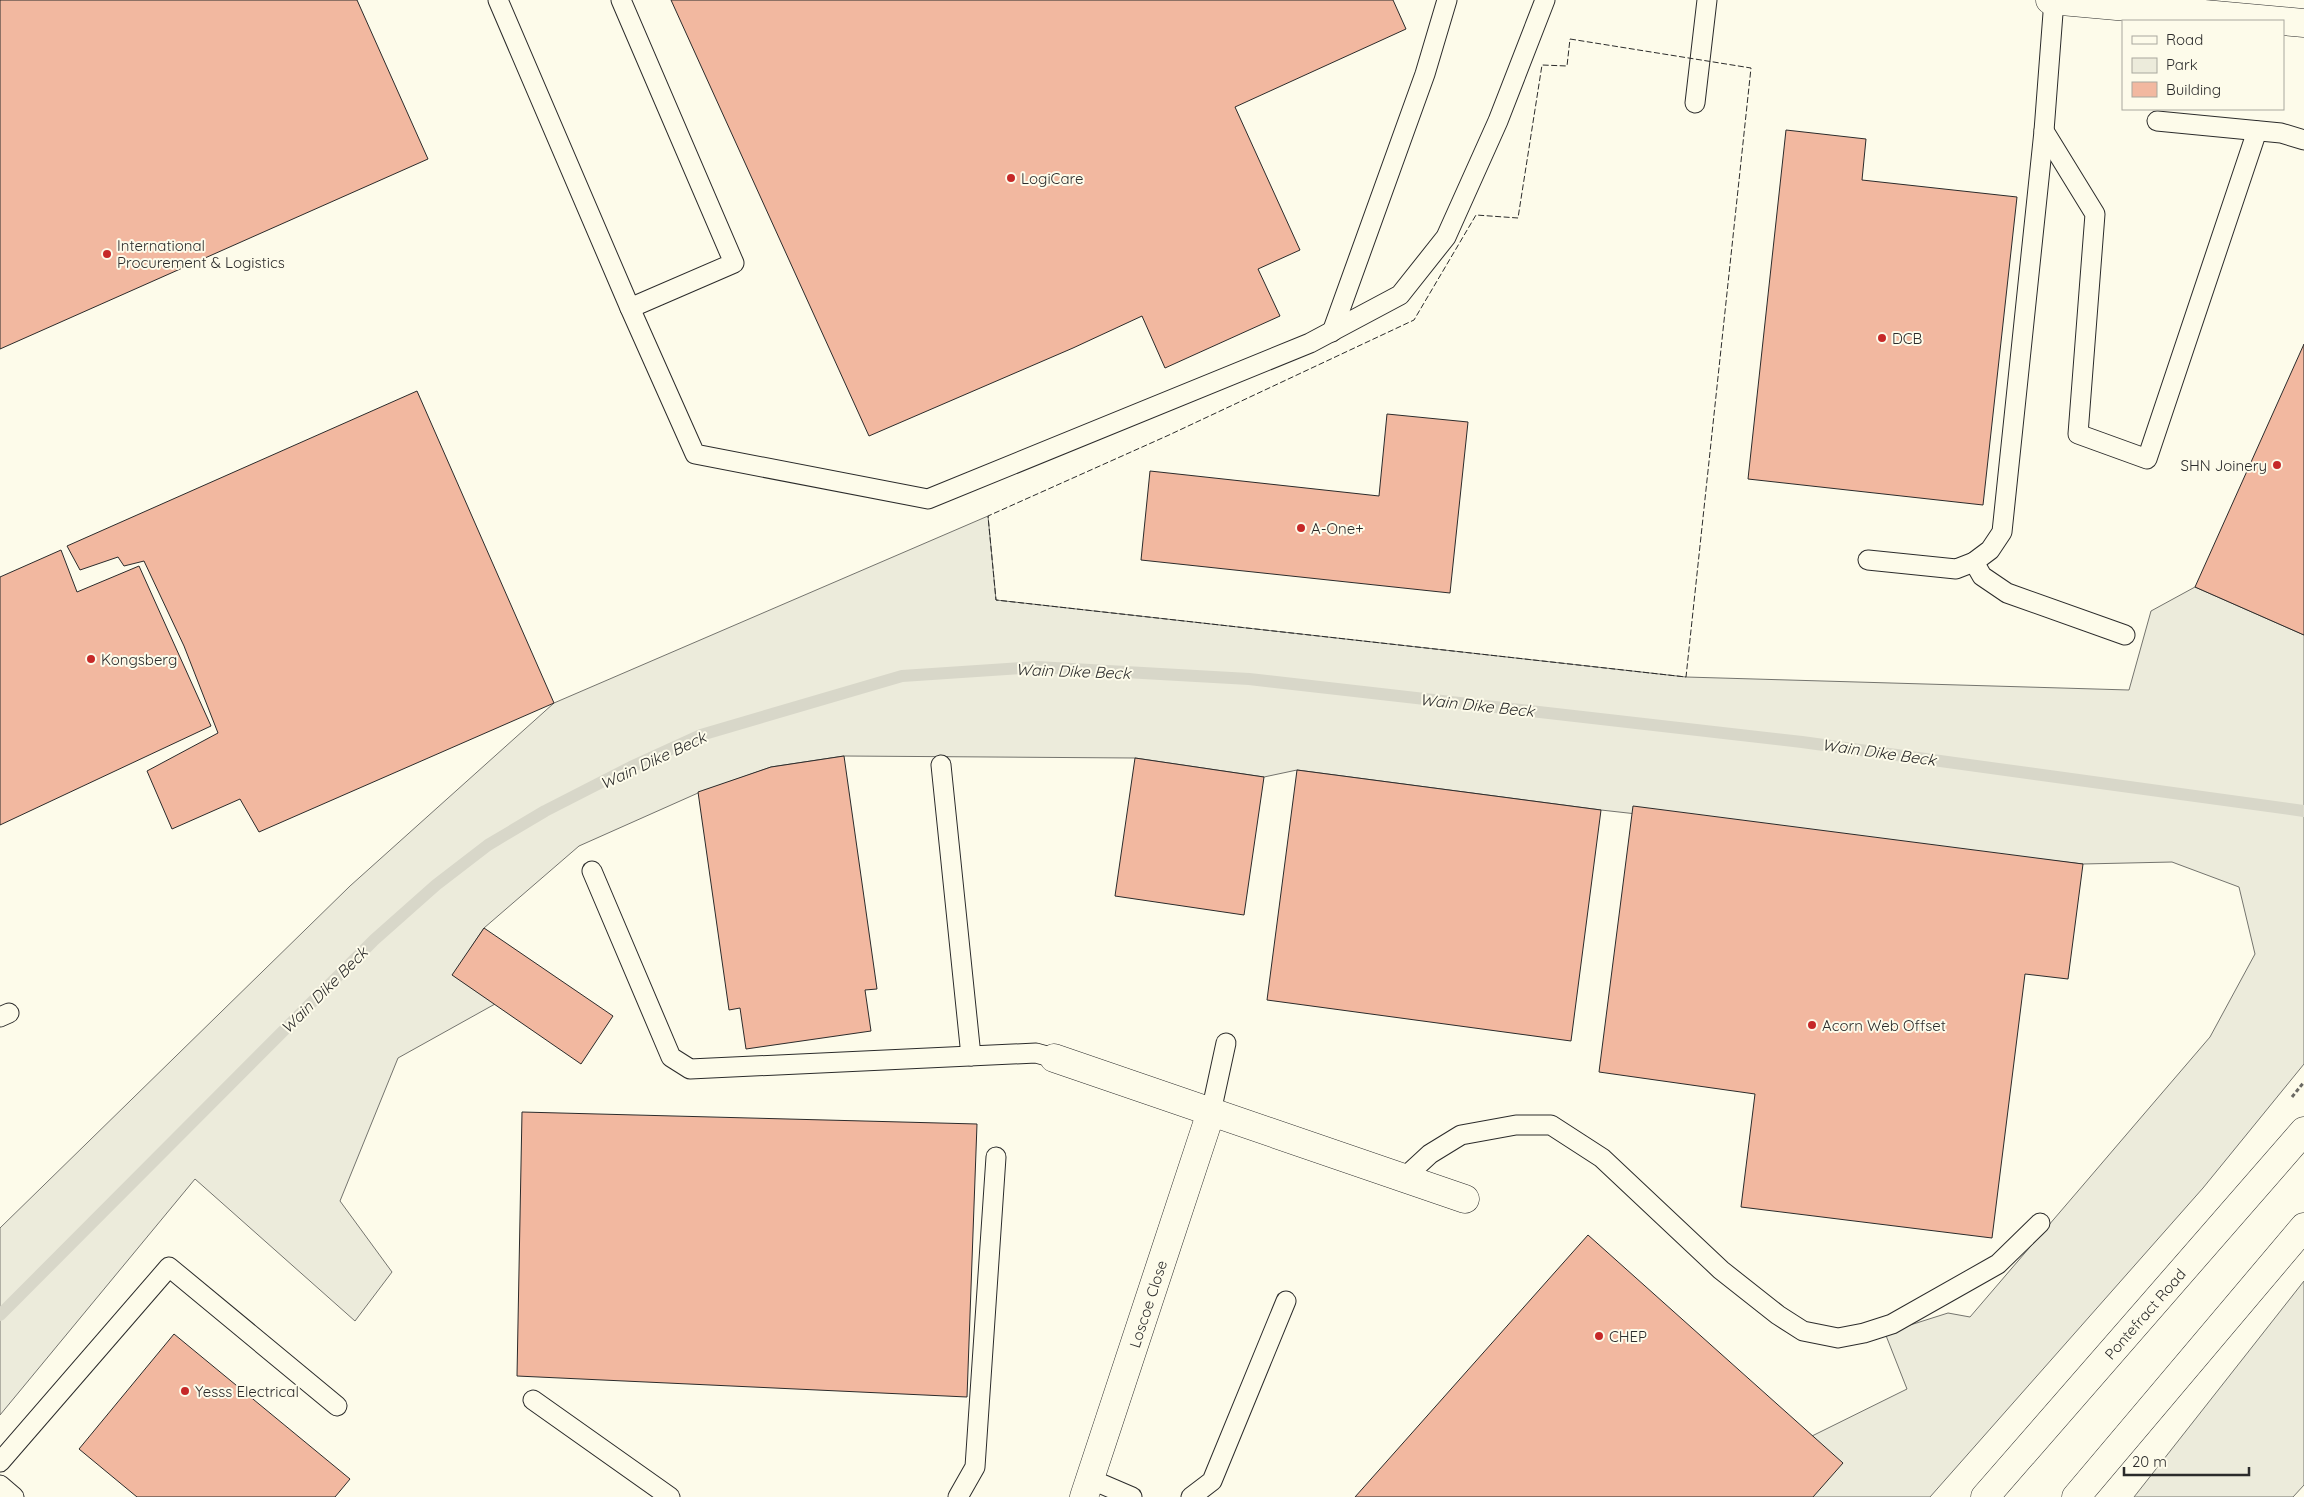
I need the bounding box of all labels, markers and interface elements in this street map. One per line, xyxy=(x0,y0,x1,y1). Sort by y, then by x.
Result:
legend xyxy=(2122,20,2284,110)
text: Road xyxy=(2166,30,2203,49)
text: Park xyxy=(2166,55,2198,74)
text: Building xyxy=(2166,80,2221,99)
place label: LogiCare xyxy=(1021,169,1083,188)
marker: LogiCare xyxy=(1005,172,1017,184)
place label: International Procurement & Logistics xyxy=(117,236,285,272)
marker: International Procurement & Logistics xyxy=(101,248,113,260)
place label: DCB xyxy=(1892,329,1923,348)
marker: DCB xyxy=(1876,332,1888,344)
place label: SHN Joinery xyxy=(2180,456,2267,475)
marker: SHN Joinery xyxy=(2271,459,2283,471)
place label: A-One+ xyxy=(1311,519,1364,538)
marker: A-One+ xyxy=(1295,522,1307,534)
place label: Kongsberg xyxy=(101,650,177,669)
marker: Kongsberg xyxy=(85,653,97,665)
water label: Wain Dike Beck xyxy=(1015,659,1132,683)
water label: Wain Dike Beck xyxy=(1419,689,1537,721)
water label: Wain Dike Beck xyxy=(597,726,711,793)
water label: Wain Dike Beck xyxy=(1821,734,1939,770)
water label: Wain Dike Beck xyxy=(276,941,373,1038)
place label: Acorn Web Offset xyxy=(1822,1016,1946,1035)
marker: Acorn Web Offset xyxy=(1806,1019,1818,1031)
street label: Loscoe Close xyxy=(1125,1258,1171,1350)
street label: Pontefract Road xyxy=(2100,1265,2190,1363)
place label: CHEP xyxy=(1609,1327,1647,1346)
marker: CHEP xyxy=(1593,1330,1605,1342)
place label: Yesss Electrical xyxy=(195,1382,299,1401)
marker: Yesss Electrical xyxy=(179,1385,191,1397)
scale bar xyxy=(2124,1444,2249,1476)
text: 20 m xyxy=(2132,1452,2167,1471)

